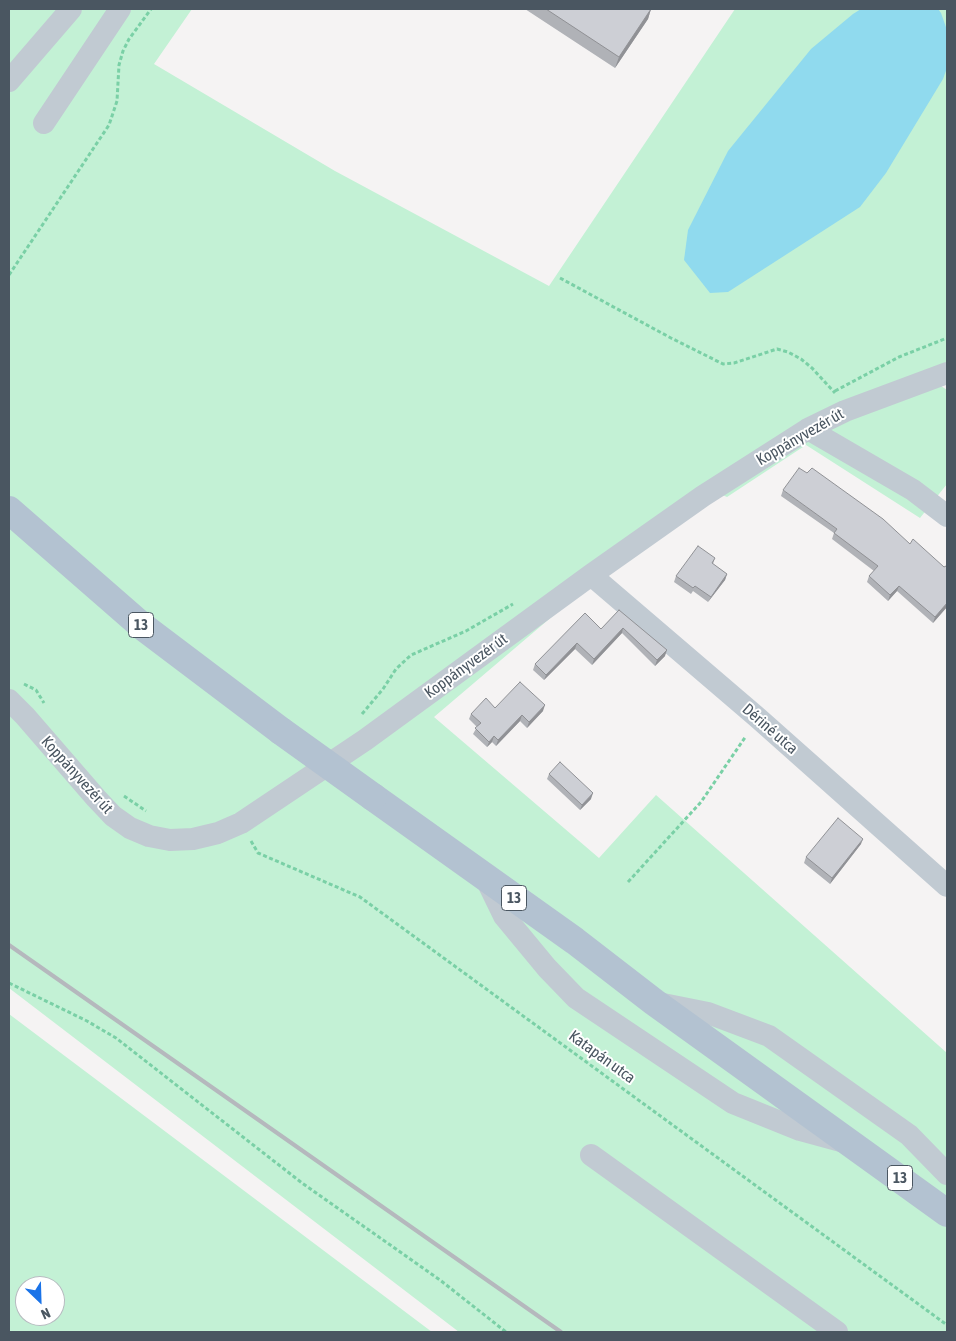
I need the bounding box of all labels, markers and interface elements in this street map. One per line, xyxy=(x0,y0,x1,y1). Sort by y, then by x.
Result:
street label: Koppányvezér út xyxy=(753,404,847,470)
road number: 13 xyxy=(128,612,154,638)
street label: Koppányvezér út xyxy=(421,629,511,703)
street label: Dériné utca xyxy=(738,700,802,758)
street label: Koppányvezér út xyxy=(37,732,117,818)
road number: 13 xyxy=(502,886,526,910)
street label: Katapán utca xyxy=(565,1026,639,1088)
road number: 13 xyxy=(888,1166,912,1190)
north arrow xyxy=(15,1276,65,1326)
text: N xyxy=(39,1305,53,1323)

